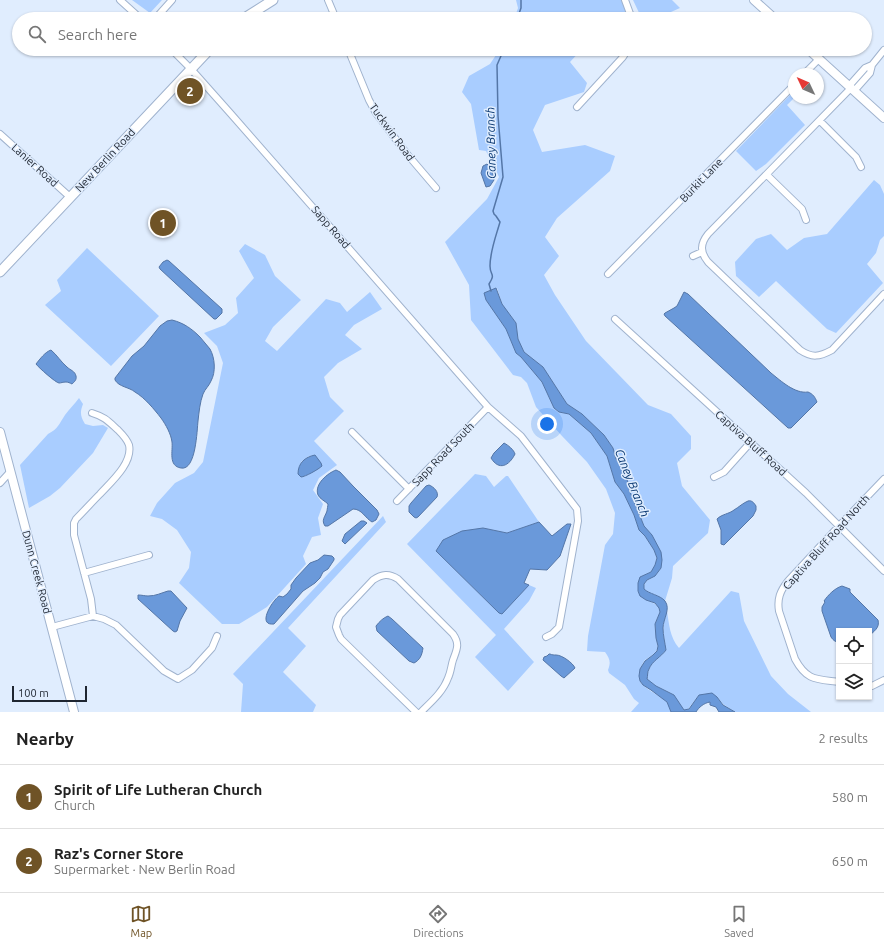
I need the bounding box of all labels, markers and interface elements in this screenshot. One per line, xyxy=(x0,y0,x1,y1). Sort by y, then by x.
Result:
search box xyxy=(12,12,872,56)
icon: search xyxy=(26,23,48,45)
text: Search here xyxy=(58,26,137,43)
north arrow xyxy=(788,68,824,104)
pin: 2 xyxy=(177,76,203,106)
street label: Tuckwin Road xyxy=(367,101,417,163)
water label: Caney Branch xyxy=(483,107,498,179)
street label: New Berlin Road xyxy=(73,126,137,194)
street label: Lanier Road xyxy=(9,141,61,189)
street label: Burkit Lane xyxy=(677,156,725,204)
street label: Sapp Road xyxy=(309,203,353,251)
pin: 1 xyxy=(150,208,176,238)
street label: Captiva Bluff Road xyxy=(713,408,789,478)
your location xyxy=(537,414,557,434)
street label: Sapp Road South xyxy=(410,420,476,488)
water label: Caney Branch xyxy=(613,447,652,519)
street label: Captiva Bluff Road North xyxy=(780,492,872,592)
street label: Dunn Creek Road xyxy=(20,529,54,615)
map controls xyxy=(836,628,872,700)
button: locate xyxy=(836,628,872,664)
button: layers xyxy=(836,664,872,700)
scale bar xyxy=(12,684,87,703)
text: 100 m xyxy=(18,687,49,699)
text: Nearby xyxy=(16,729,74,748)
text: 2 results xyxy=(818,731,868,745)
text: Spirit of Life Lutheran Church xyxy=(54,781,262,798)
text: 1 xyxy=(25,790,33,804)
text: 580 m xyxy=(832,790,868,804)
text: Church xyxy=(54,798,95,812)
text: Raz's Corner Store xyxy=(54,845,184,862)
text: 2 xyxy=(25,854,33,868)
text: 650 m xyxy=(832,854,868,868)
text: Supermarket · New Berlin Road xyxy=(54,862,235,876)
tab: Map xyxy=(130,903,152,939)
tab: Directions xyxy=(413,903,464,939)
tab: Saved xyxy=(724,903,754,939)

